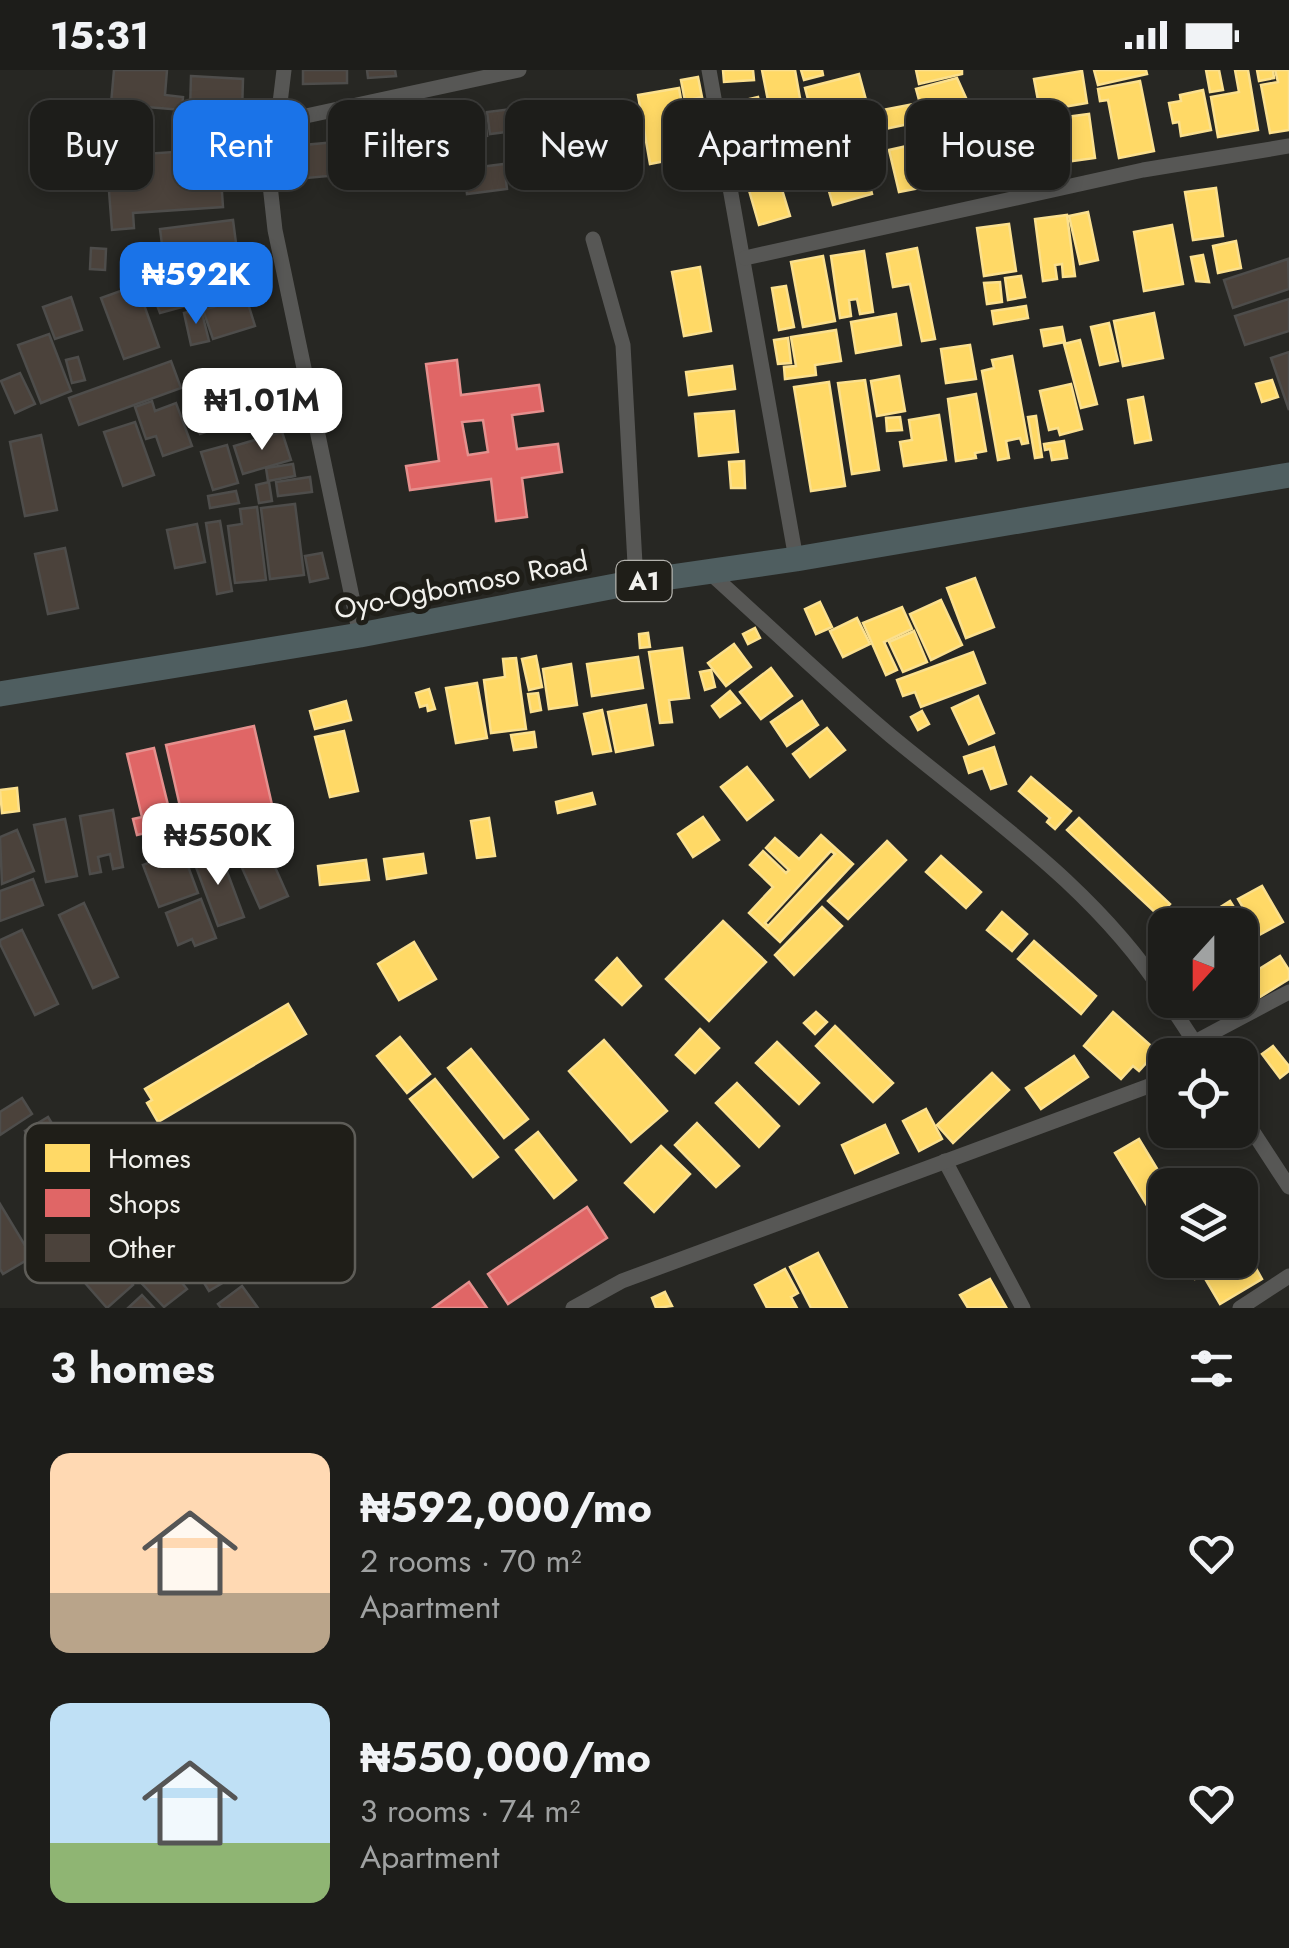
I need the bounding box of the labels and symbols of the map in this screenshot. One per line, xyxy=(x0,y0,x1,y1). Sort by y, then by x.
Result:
pin: ₦592K xyxy=(126,242,266,327)
pin: ₦1.01M xyxy=(181,368,343,453)
street label: Oyo-Ogbomoso Road xyxy=(331,540,591,630)
road number: A1 xyxy=(616,561,672,601)
pin: ₦550K xyxy=(148,803,288,888)
north arrow xyxy=(1148,908,1258,1018)
legend xyxy=(25,1123,355,1283)
text: Homes xyxy=(108,1138,191,1179)
text: Shops xyxy=(108,1183,181,1224)
text: Other xyxy=(108,1228,176,1269)

